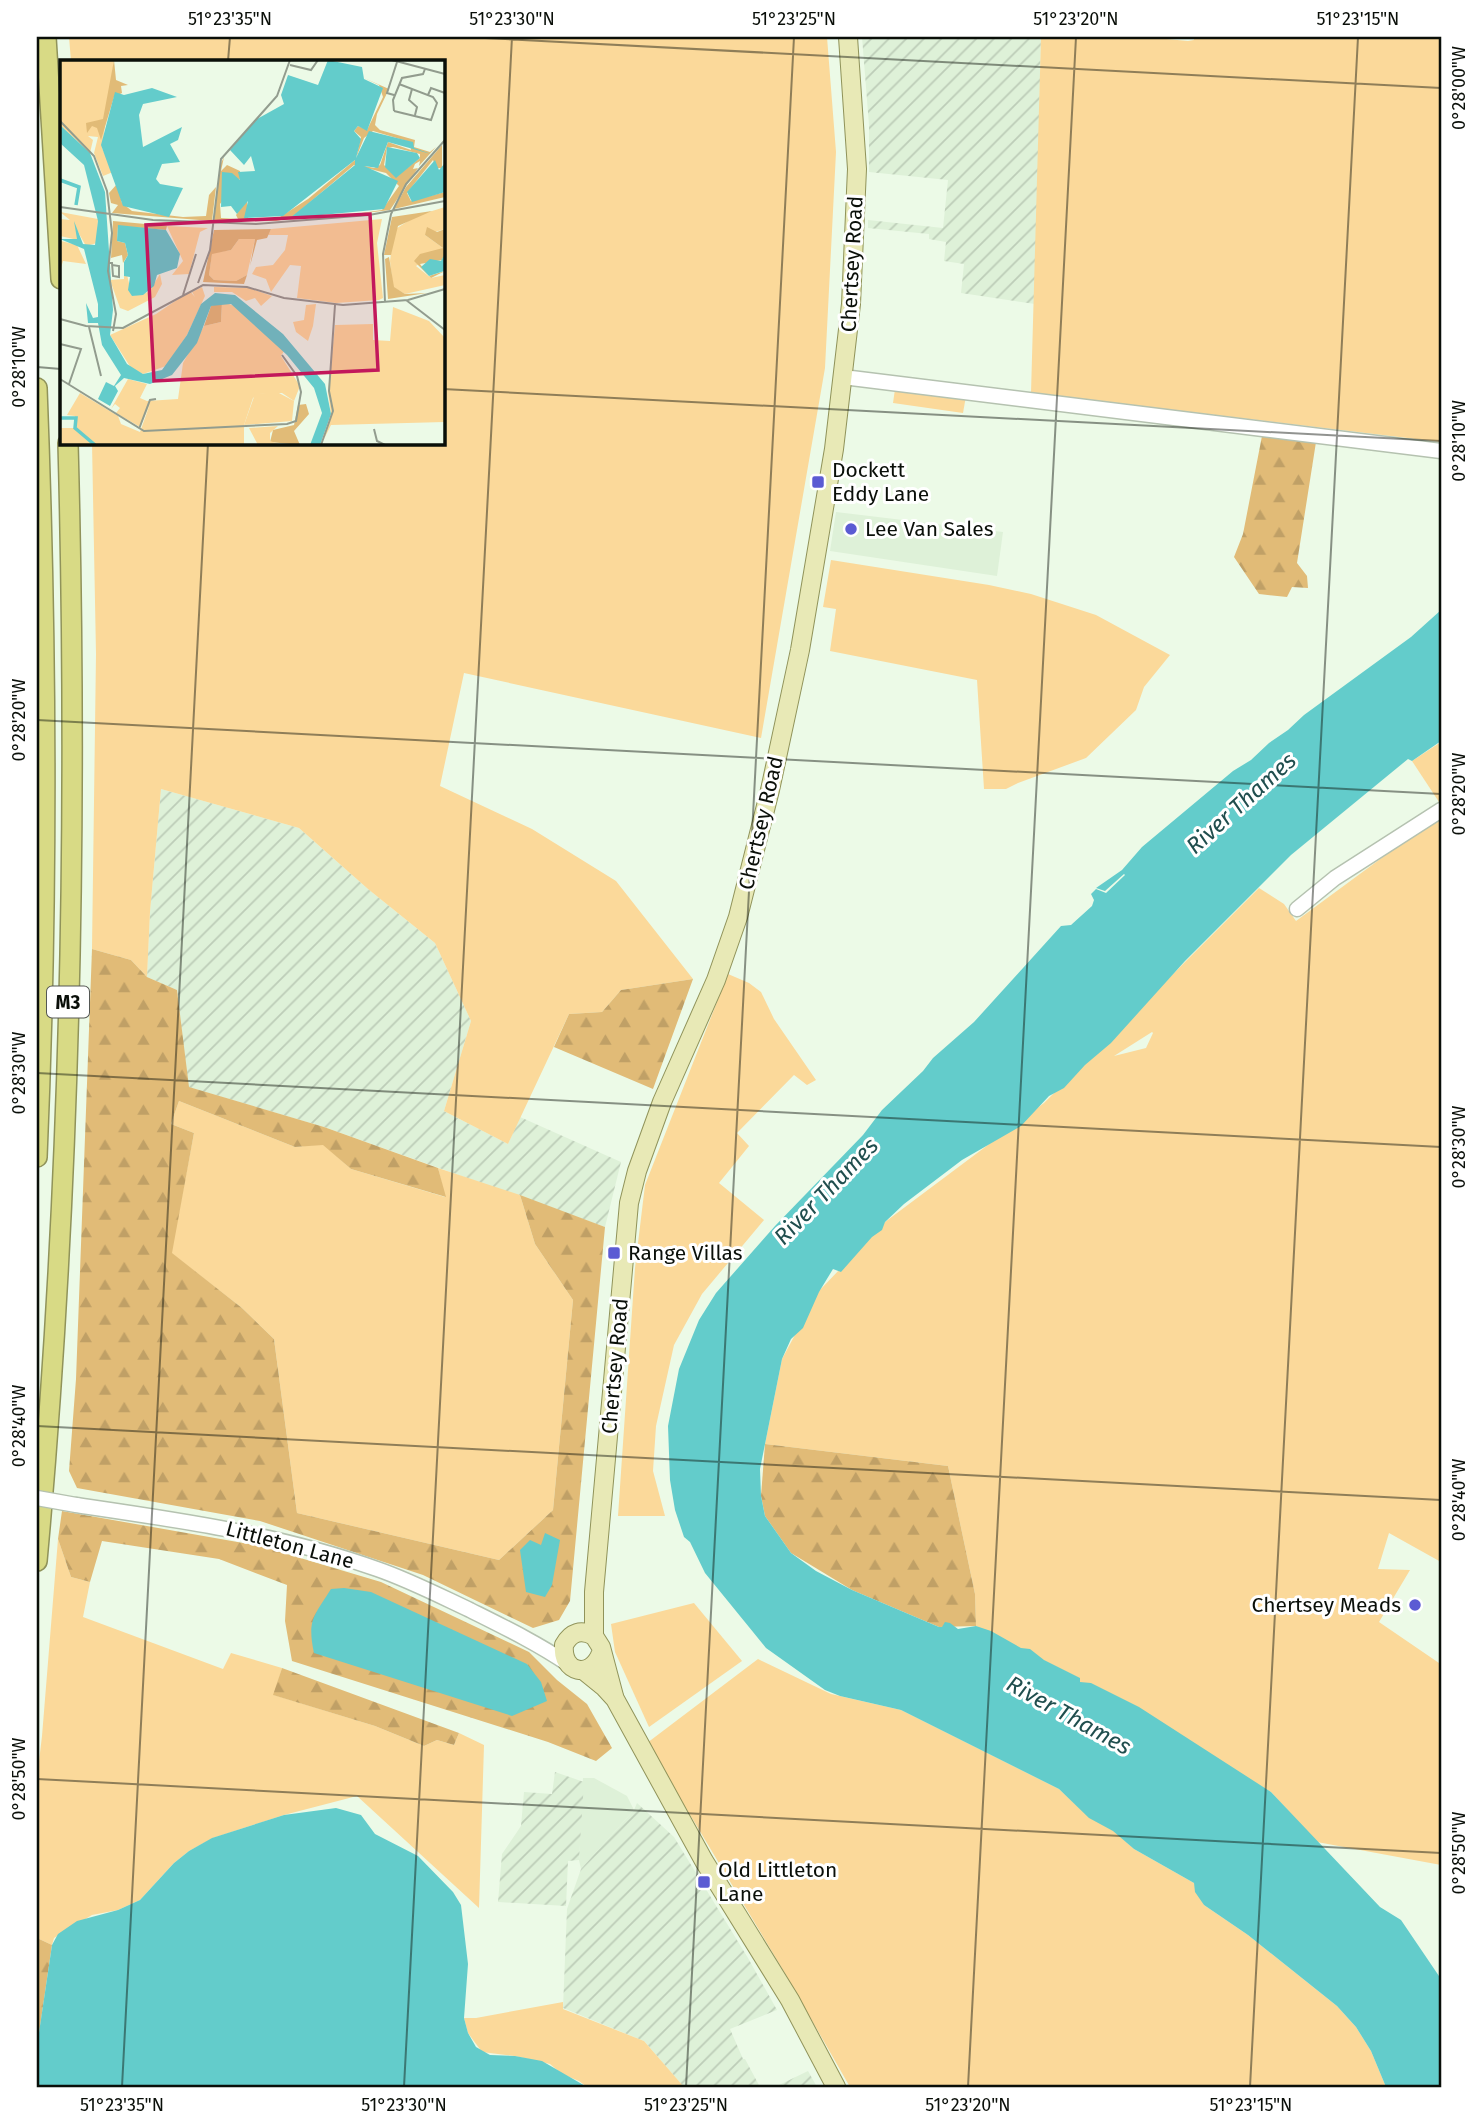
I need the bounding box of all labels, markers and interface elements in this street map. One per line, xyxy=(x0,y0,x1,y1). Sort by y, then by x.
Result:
text: 51°23'35"N xyxy=(188,8,272,30)
text: 51°23'30"N xyxy=(469,8,555,30)
text: 51°23'25"N xyxy=(752,8,836,30)
text: 51°23'20"N xyxy=(1033,8,1119,30)
text: 51°23'15"N xyxy=(1317,8,1399,30)
text: 0°28'00"W xyxy=(1448,46,1470,130)
inset map xyxy=(60,60,444,444)
street label: Chertsey Road xyxy=(835,195,869,333)
text: 0°28'10"W xyxy=(8,326,30,408)
text: 0°28'10"W xyxy=(1448,400,1470,482)
place label: Dockett Eddy Lane xyxy=(832,457,929,507)
marker: Dockett Eddy Lane xyxy=(810,474,826,490)
place label: Lee Van Sales xyxy=(865,516,994,542)
marker: Lee Van Sales xyxy=(843,521,859,537)
text: 0°28'20"W xyxy=(8,678,30,761)
water label: River Thames xyxy=(1180,746,1302,860)
text: 0°28'20"W xyxy=(1448,752,1470,835)
street label: Chertsey Road xyxy=(733,754,789,892)
road number: M3 xyxy=(47,986,89,1018)
text: 0°28'30"W xyxy=(8,1031,30,1114)
text: 0°28'30"W xyxy=(1448,1105,1470,1188)
water label: River Thames xyxy=(768,1131,884,1250)
place label: Range Villas xyxy=(628,1240,743,1266)
marker: Range Villas xyxy=(606,1245,622,1261)
street label: Chertsey Road xyxy=(596,1297,634,1435)
text: 0°28'40"W xyxy=(8,1385,30,1467)
text: 0°28'40"W xyxy=(1448,1459,1470,1541)
street label: Littleton Lane xyxy=(223,1515,357,1575)
place label: Chertsey Meads xyxy=(1252,1592,1401,1618)
marker: Chertsey Meads xyxy=(1407,1597,1423,1613)
water label: River Thames xyxy=(1002,1669,1137,1761)
text: 0°28'50"W xyxy=(8,1737,30,1820)
text: 0°28'50"W xyxy=(1448,1811,1470,1894)
place label: Old Littleton Lane xyxy=(718,1857,837,1907)
marker: Old Littleton Lane xyxy=(696,1874,712,1890)
text: 51°23'35"N xyxy=(80,2094,164,2116)
text: 51°23'30"N xyxy=(361,2094,447,2116)
text: 51°23'25"N xyxy=(644,2094,728,2116)
text: 51°23'20"N xyxy=(925,2094,1011,2116)
text: 51°23'15"N xyxy=(1210,2094,1292,2116)

